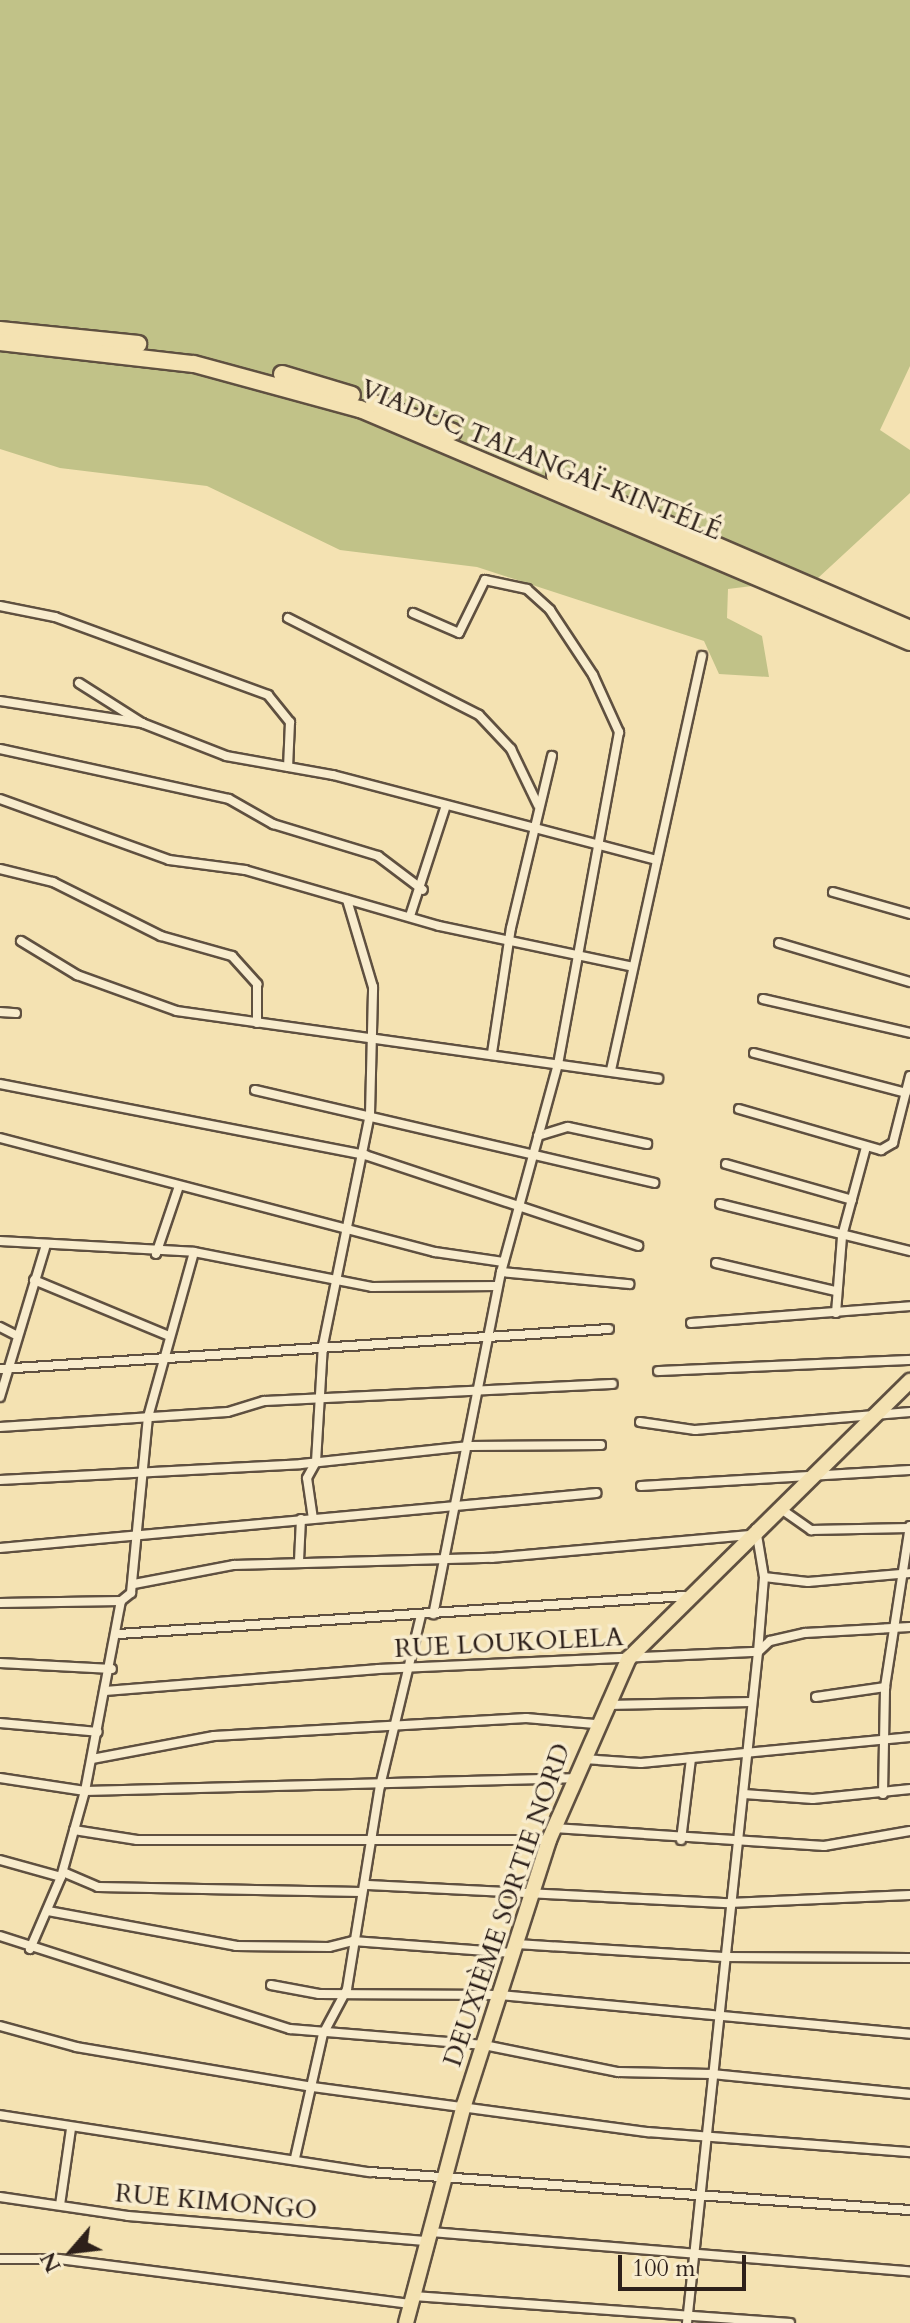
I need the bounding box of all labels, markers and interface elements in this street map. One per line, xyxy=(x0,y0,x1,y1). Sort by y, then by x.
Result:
street label: VIADUC TALANGAÏ-KINTÉLÉ xyxy=(356,373,726,547)
street label: RUE LOUKOLELA xyxy=(394,1621,624,1665)
street label: DEUXIÈME SORTIE NORD xyxy=(437,1739,577,2071)
street label: RUE KIMONGO xyxy=(114,2178,318,2226)
north arrow xyxy=(32,2211,112,2291)
scale bar xyxy=(622,2239,750,2289)
text: N xyxy=(33,2247,69,2278)
text: 100 m xyxy=(632,2252,696,2285)

